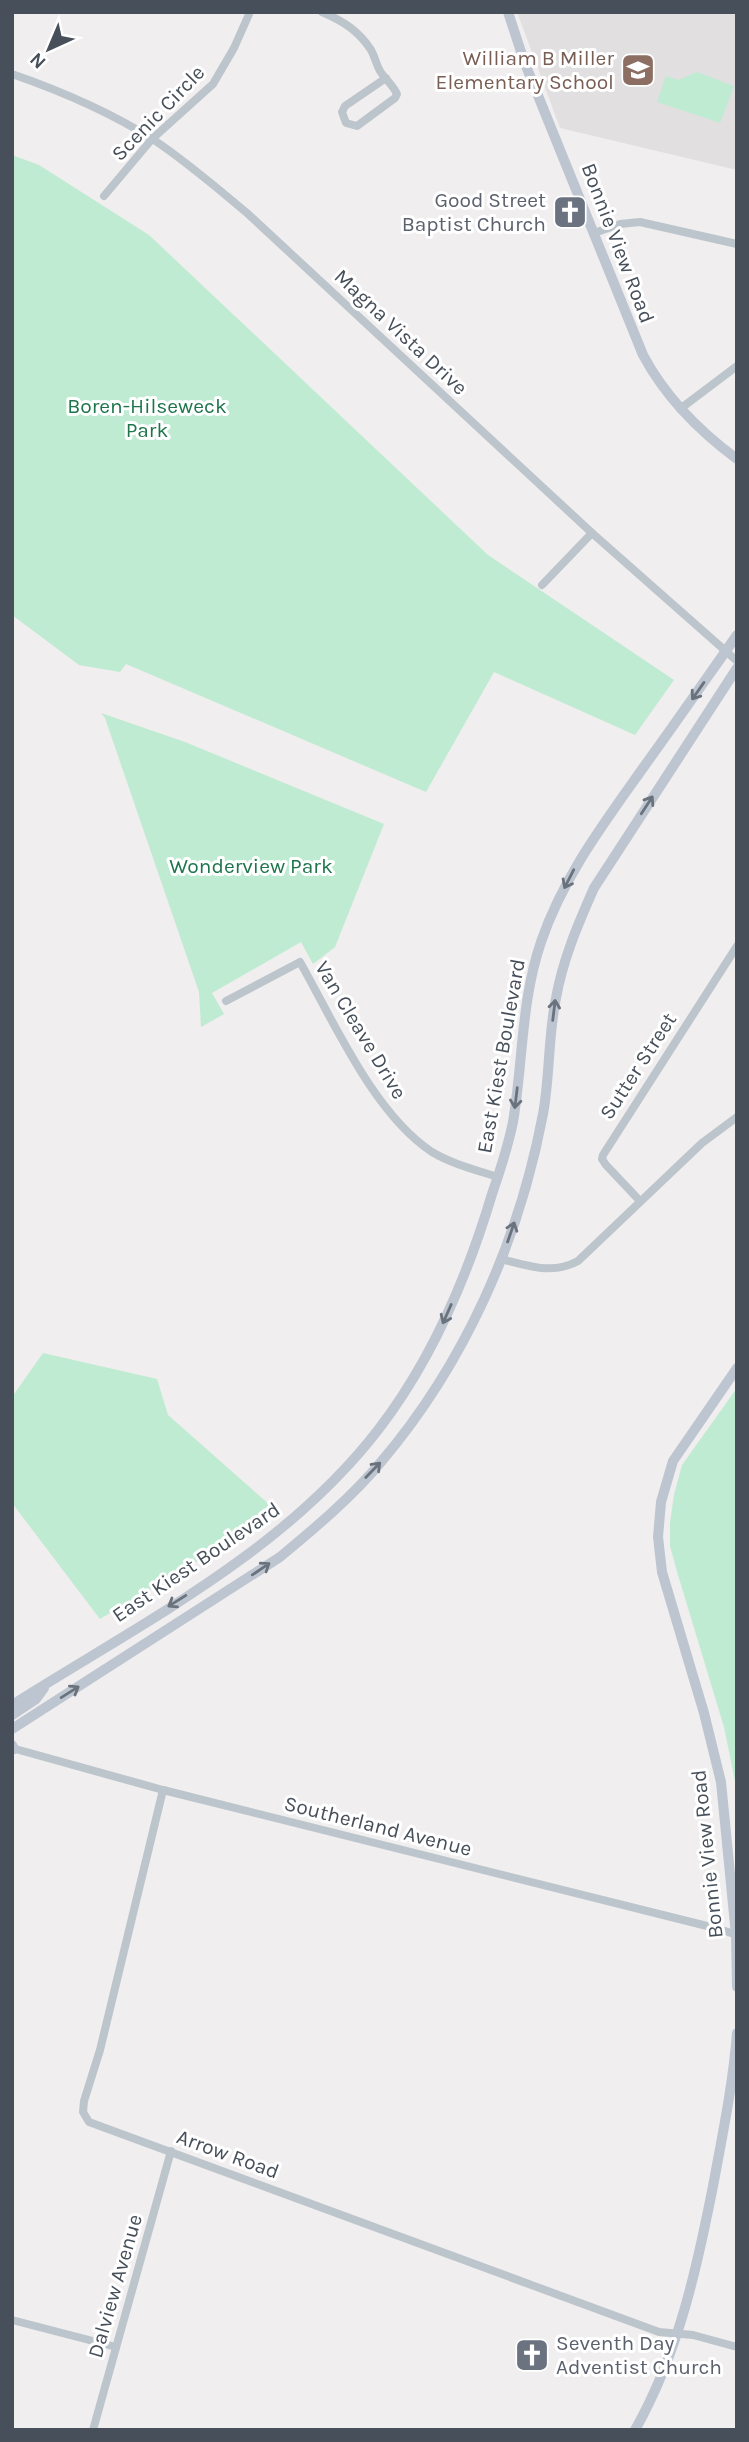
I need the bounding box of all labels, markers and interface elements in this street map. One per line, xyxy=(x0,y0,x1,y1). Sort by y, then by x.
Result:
north arrow xyxy=(14,14,84,84)
place label: William B Miller Elementary School xyxy=(436,46,614,94)
text: N xyxy=(25,48,50,73)
school or university icon: William B Miller Elementary School xyxy=(619,51,657,89)
street label: Scenic Circle xyxy=(107,60,209,166)
street label: Bonnie View Road xyxy=(576,160,660,326)
place label: Good Street Baptist Church xyxy=(402,188,546,236)
church icon: Good Street Baptist Church xyxy=(551,193,589,231)
street label: Magna Vista Drive xyxy=(330,264,472,400)
park label: Boren-Hilseweck Park xyxy=(67,394,227,442)
one-way arrow xyxy=(691,681,705,700)
one-way arrow xyxy=(640,795,654,815)
park label: Wonderview Park xyxy=(169,854,333,878)
one-way arrow xyxy=(562,868,576,889)
street label: Van Cleave Drive xyxy=(310,957,412,1103)
street label: East Kiest Boulevard xyxy=(472,957,530,1155)
one-way arrow xyxy=(548,999,561,1022)
street label: Sutter Street xyxy=(595,1008,681,1124)
one-way arrow xyxy=(509,1086,522,1109)
one-way arrow xyxy=(506,1222,518,1244)
one-way arrow xyxy=(440,1303,453,1324)
one-way arrow xyxy=(365,1462,382,1479)
street label: East Kiest Boulevard xyxy=(108,1497,284,1627)
one-way arrow xyxy=(251,1562,270,1577)
one-way arrow xyxy=(168,1594,187,1609)
one-way arrow xyxy=(59,1685,79,1699)
street label: Bonnie View Road xyxy=(686,1769,728,1939)
street label: Southerland Avenue xyxy=(282,1791,474,1861)
street label: Arrow Road xyxy=(173,2124,283,2184)
street label: Dalview Avenue xyxy=(83,2211,147,2361)
place label: Seventh Day Adventist Church xyxy=(556,2331,722,2379)
church icon: Seventh Day Adventist Church xyxy=(513,2336,551,2374)

